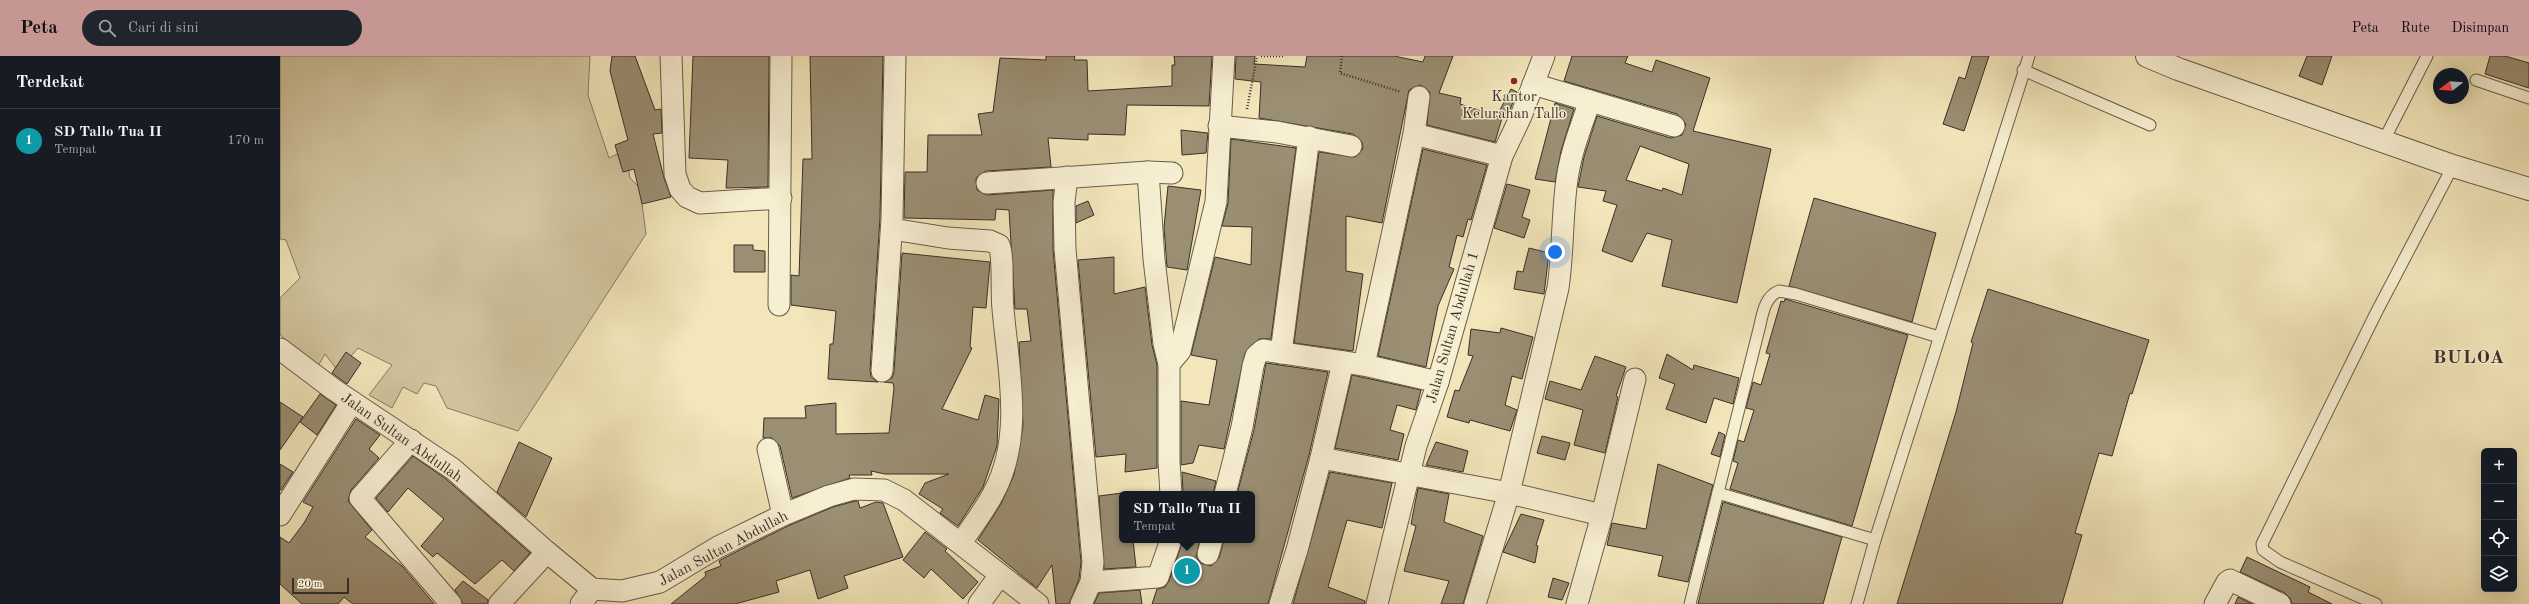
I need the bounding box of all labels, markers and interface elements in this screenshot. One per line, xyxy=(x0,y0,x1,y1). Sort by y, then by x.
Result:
search box xyxy=(82,10,362,46)
icon: search xyxy=(96,17,118,39)
text: Peta xyxy=(20,19,58,38)
text: Cari di sini xyxy=(128,21,199,36)
text: Peta xyxy=(2352,21,2379,35)
text: Rute xyxy=(2401,21,2430,35)
text: Disimpan xyxy=(2452,21,2509,35)
north arrow xyxy=(2433,68,2469,104)
text: Terdekat xyxy=(16,74,84,91)
marker: Kantor Kelurahan Tallo xyxy=(1509,76,1519,86)
place label: Kantor Kelurahan Tallo xyxy=(1462,90,1566,122)
text: SD Tallo Tua II xyxy=(54,125,162,140)
text: 1 xyxy=(25,134,33,147)
text: 170 m xyxy=(227,134,264,147)
text: Tempat xyxy=(54,143,96,156)
your location xyxy=(1545,242,1565,262)
street label: Jalan Sultan Abdullah 1 xyxy=(1425,250,1482,405)
district label: BULOA xyxy=(2433,349,2505,368)
street label: Jalan Sultan Abdullah xyxy=(338,391,465,486)
map controls xyxy=(2481,448,2517,592)
button: + xyxy=(2481,448,2517,484)
button: − xyxy=(2481,484,2517,520)
popup xyxy=(1119,491,1255,543)
text: SD Tallo Tua II xyxy=(1133,502,1241,517)
street label: Jalan Sultan Abdullah xyxy=(657,509,791,590)
text: Tempat xyxy=(1133,520,1175,533)
button: locate xyxy=(2481,520,2517,556)
pin: 1 xyxy=(1174,556,1200,586)
button: layers xyxy=(2481,556,2517,592)
scale bar xyxy=(292,576,349,595)
text: 20 m xyxy=(298,579,323,590)

